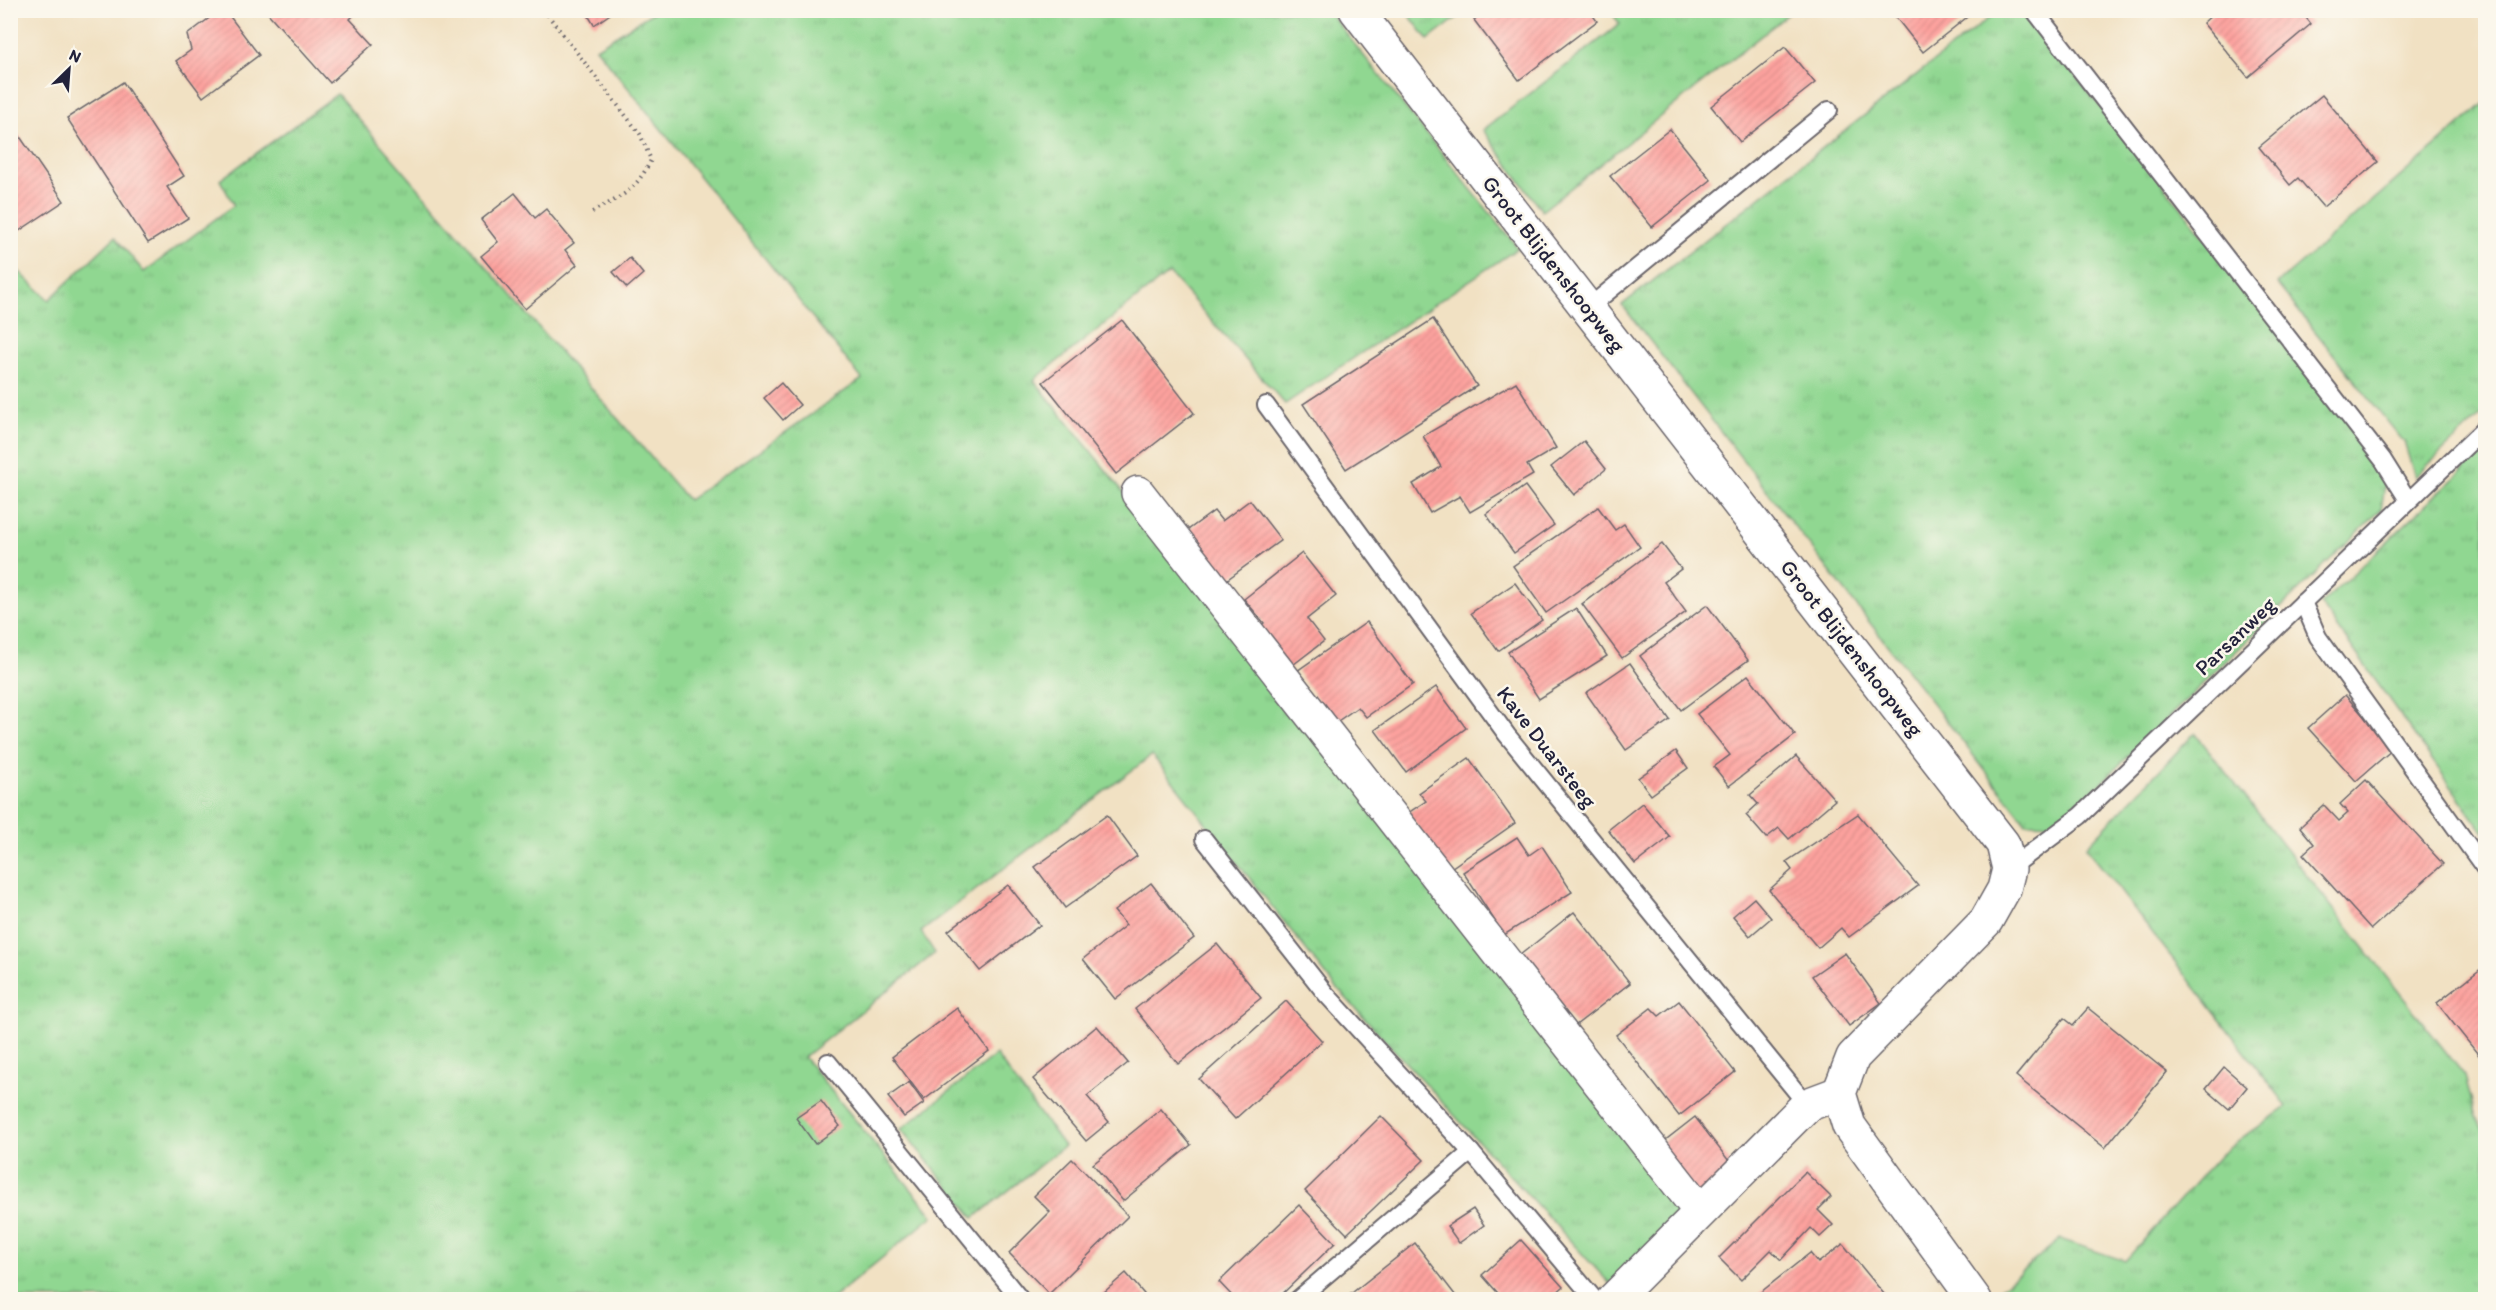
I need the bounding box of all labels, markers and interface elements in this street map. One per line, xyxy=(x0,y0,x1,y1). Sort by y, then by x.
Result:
north arrow xyxy=(39,39,99,99)
text: N xyxy=(66,45,84,67)
street label: Groot Blijdenshoopweg xyxy=(1477,170,1632,358)
street label: Groot Blijdenshoopweg xyxy=(1775,554,1930,742)
street label: Parsanweg xyxy=(2189,590,2282,681)
street label: Kave Duarsteeg xyxy=(1491,681,1603,814)

